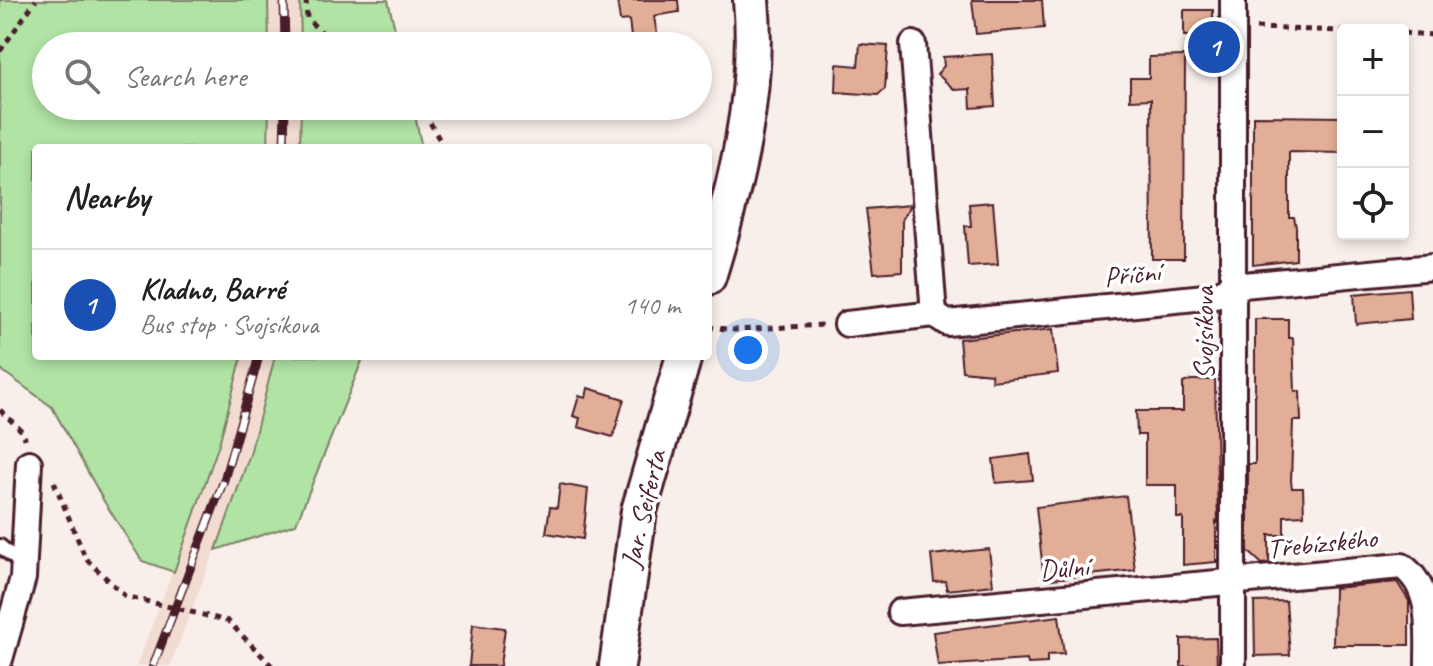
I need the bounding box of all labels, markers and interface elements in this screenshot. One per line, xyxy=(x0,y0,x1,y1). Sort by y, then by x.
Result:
pin: 1 xyxy=(1188,17,1240,77)
map controls xyxy=(1337,24,1409,240)
button: + xyxy=(1337,24,1409,96)
search box xyxy=(32,32,712,120)
icon: search xyxy=(60,54,104,98)
text: Search here xyxy=(124,57,246,95)
button: − xyxy=(1337,96,1409,168)
button: locate xyxy=(1337,168,1409,240)
text: Nearby xyxy=(64,175,150,218)
street label: Příční xyxy=(1102,253,1167,294)
text: Kladno, Barré xyxy=(140,270,285,308)
street label: Svojsíkova xyxy=(1186,285,1221,379)
text: 1 xyxy=(84,289,96,322)
text: 140 m xyxy=(624,289,680,322)
text: Bus stop · Svojsíkova xyxy=(140,308,318,341)
your location xyxy=(728,330,768,370)
street label: Jar. Seiferta xyxy=(612,445,674,573)
street label: Třebízského xyxy=(1265,520,1381,566)
street label: Důlní xyxy=(1038,548,1096,588)

